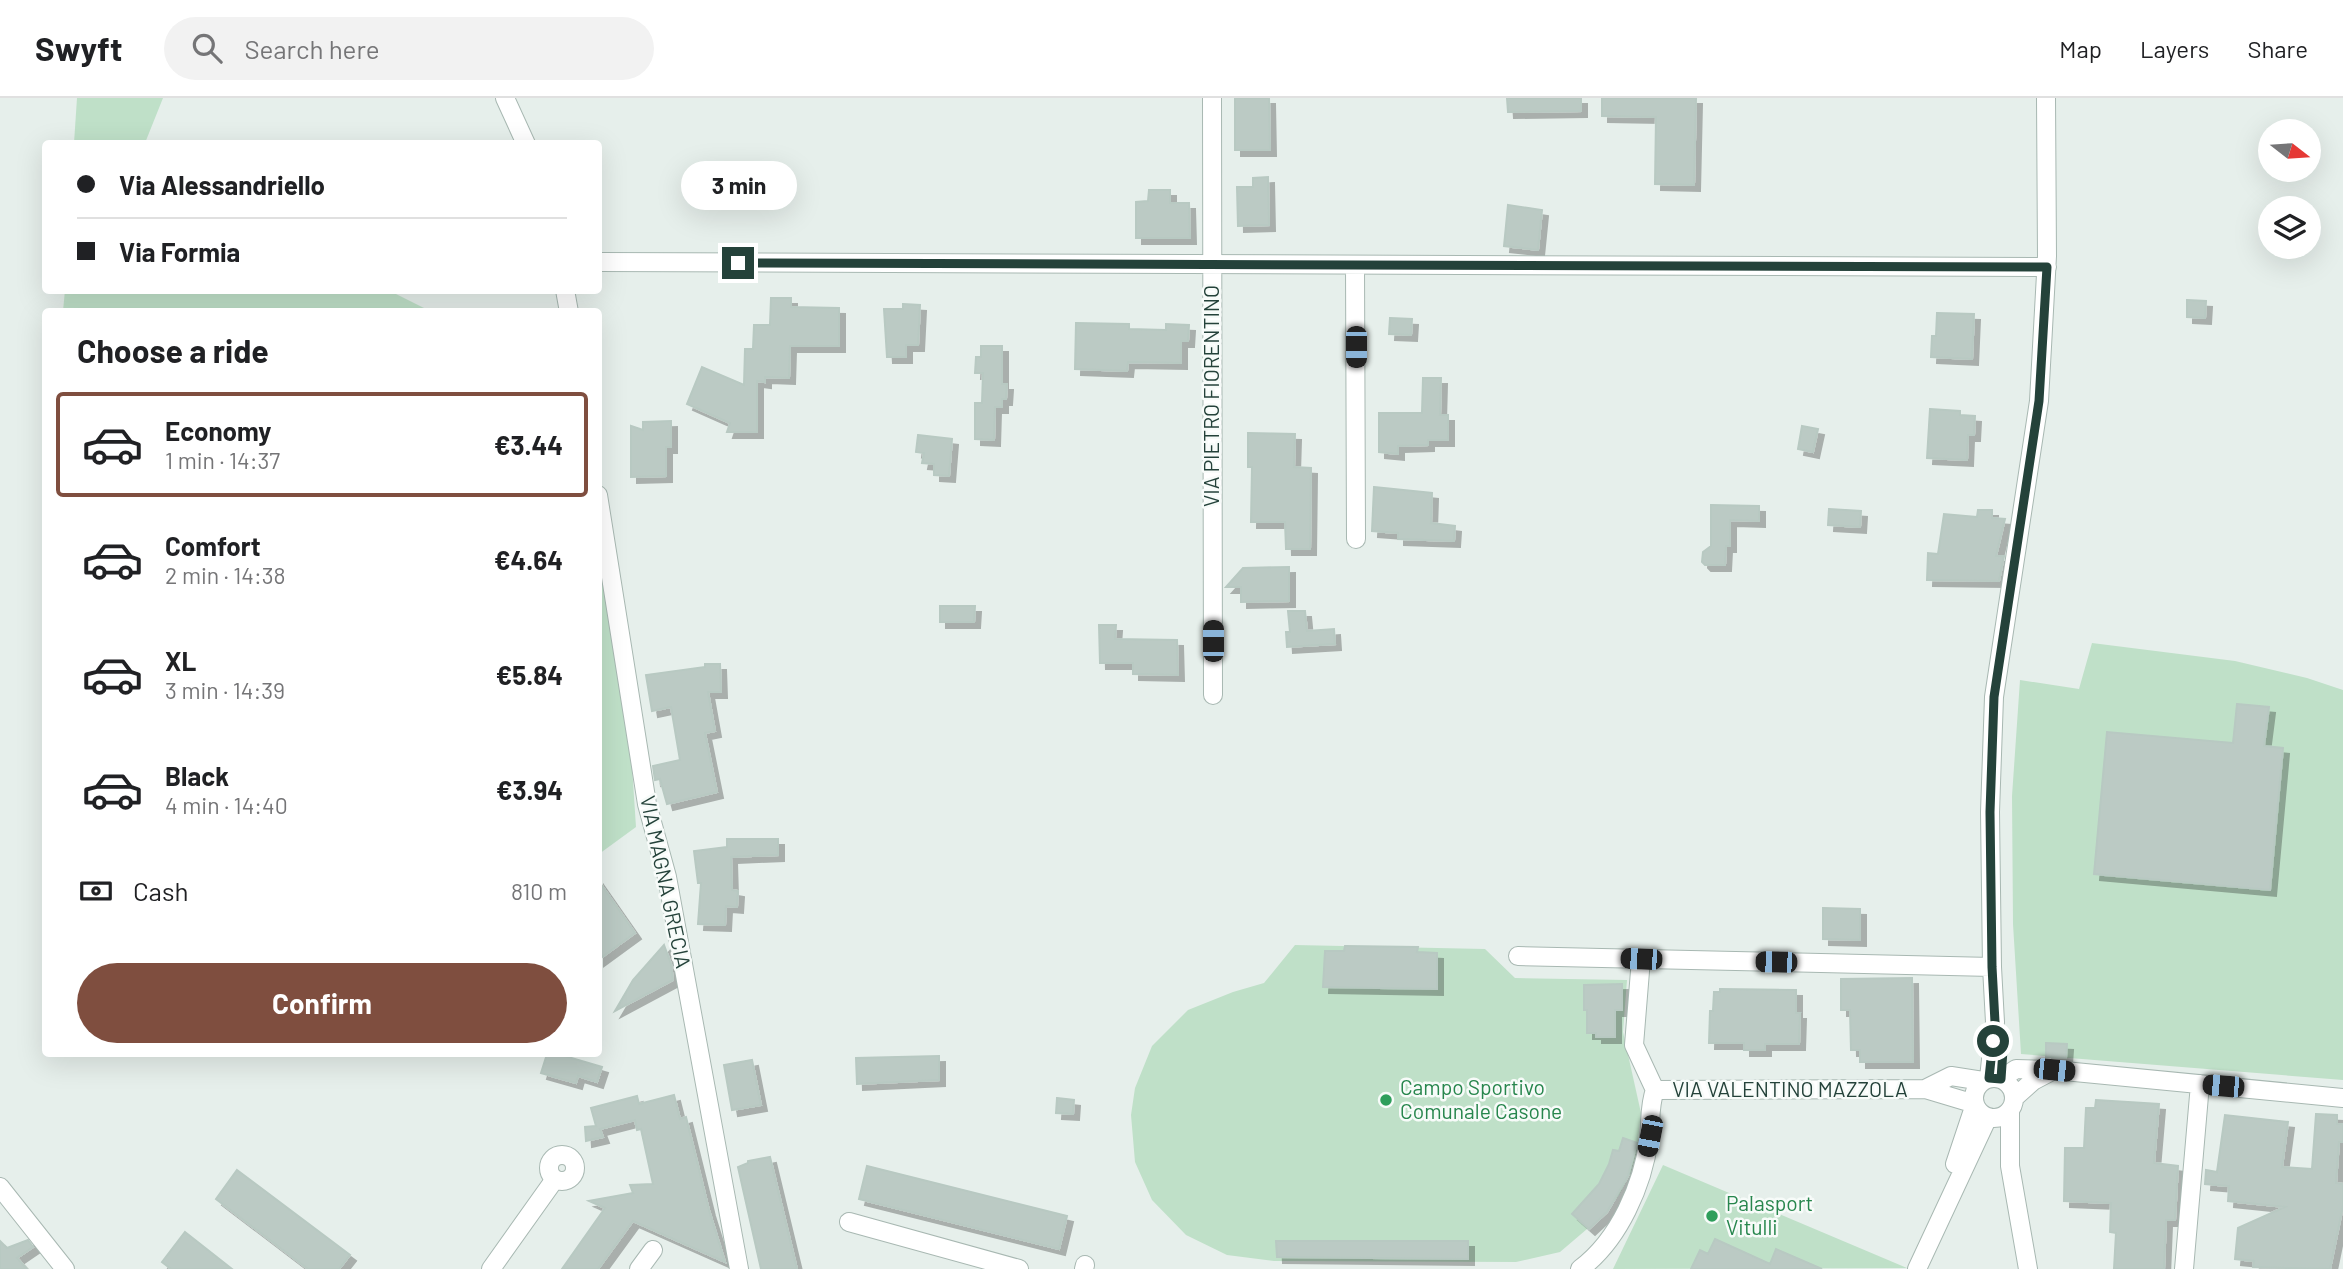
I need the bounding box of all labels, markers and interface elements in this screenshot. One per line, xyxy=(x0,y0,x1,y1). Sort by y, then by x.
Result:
search box xyxy=(164,17,654,80)
text: Swyft xyxy=(35,28,122,68)
icon: search xyxy=(188,29,226,67)
text: Search here xyxy=(244,33,380,64)
text: Map xyxy=(2059,34,2102,63)
text: Layers xyxy=(2140,34,2209,63)
text: Share xyxy=(2247,34,2308,63)
north arrow xyxy=(2258,119,2320,182)
map controls xyxy=(2258,119,2321,259)
callout: 3 min xyxy=(680,162,796,211)
text: Via Alessandriello xyxy=(119,169,325,200)
text: 3 min xyxy=(712,171,766,199)
button: layers xyxy=(2258,196,2321,259)
text: Via Formia xyxy=(119,236,240,267)
route end xyxy=(722,247,754,279)
street label: VIA PIETRO FIORENTINO xyxy=(1198,285,1223,507)
car xyxy=(1346,326,1367,368)
text: Choose a ride xyxy=(77,331,269,369)
icon: car xyxy=(81,413,144,476)
text: Economy xyxy=(165,415,271,446)
text: €3.44 xyxy=(494,429,563,460)
text: 1 min · 14:37 xyxy=(165,446,280,474)
icon: car xyxy=(81,528,144,591)
text: Comfort xyxy=(165,530,261,561)
text: €4.64 xyxy=(494,544,563,575)
text: 2 min · 14:38 xyxy=(165,561,286,589)
car xyxy=(1203,620,1224,662)
icon: car xyxy=(81,643,144,706)
text: XL xyxy=(165,645,196,676)
text: €5.84 xyxy=(496,659,563,690)
text: 3 min · 14:39 xyxy=(165,676,285,704)
icon: car xyxy=(81,758,144,821)
text: Black xyxy=(165,760,229,791)
text: €3.94 xyxy=(496,774,563,805)
text: 4 min · 14:40 xyxy=(165,791,288,819)
street label: VIA MAGNA GRECIA xyxy=(636,793,697,970)
icon: cash xyxy=(77,872,115,910)
text: Cash xyxy=(133,875,188,906)
text: 810 m xyxy=(511,877,567,905)
car xyxy=(1620,948,1663,970)
car xyxy=(1755,951,1798,973)
button: Confirm xyxy=(77,963,567,1043)
route start xyxy=(1977,1025,2009,1057)
car xyxy=(2033,1057,2076,1083)
place label: Campo Sportivo Comunale Casone xyxy=(1400,1074,1562,1123)
car xyxy=(2202,1074,2245,1098)
street label: VIA VALENTINO MAZZOLA xyxy=(1672,1076,1908,1101)
marker: Campo Sportivo Comunale Casone xyxy=(1378,1092,1394,1108)
car xyxy=(1636,1113,1665,1159)
place label: Palasport Vitulli xyxy=(1726,1190,1813,1239)
marker: Palasport Vitulli xyxy=(1704,1208,1720,1224)

